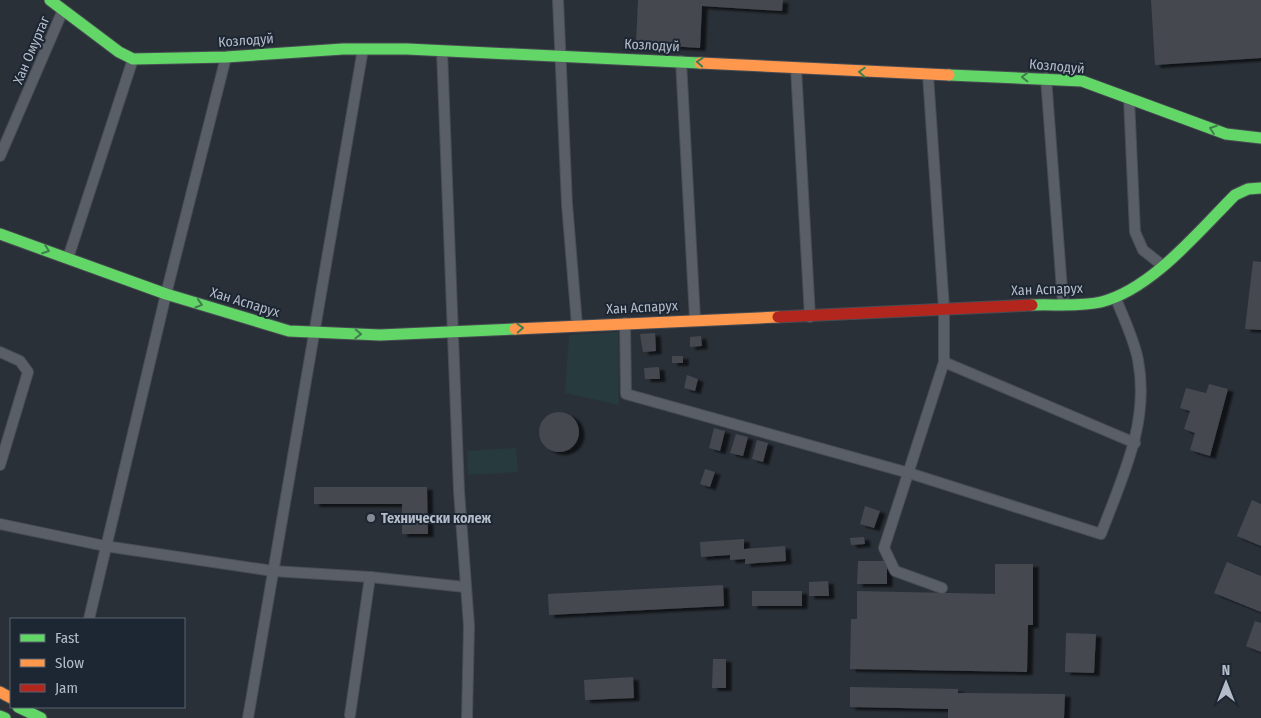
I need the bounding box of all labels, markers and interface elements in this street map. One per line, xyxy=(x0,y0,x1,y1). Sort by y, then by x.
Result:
street label: Хан Омуртаг xyxy=(9,13,54,87)
street label: Козлодуй xyxy=(218,30,274,51)
street label: Козлодуй xyxy=(624,36,680,55)
street label: Козлодуй xyxy=(1029,56,1085,77)
one-way arrow xyxy=(696,57,704,68)
one-way arrow xyxy=(858,66,866,77)
one-way arrow xyxy=(1020,72,1028,83)
one-way arrow xyxy=(1210,125,1218,135)
one-way arrow xyxy=(41,244,50,254)
street label: Хан Аспарух xyxy=(1011,280,1084,299)
street label: Хан Аспарух xyxy=(208,284,282,321)
street label: Хан Аспарух xyxy=(606,297,679,318)
one-way arrow xyxy=(194,299,203,309)
one-way arrow xyxy=(516,322,524,333)
one-way arrow xyxy=(354,329,362,339)
place label: Технически колеж xyxy=(381,510,491,527)
marker: Технически колеж xyxy=(365,512,377,524)
legend xyxy=(10,618,185,708)
text: Fast xyxy=(55,629,79,647)
text: Slow xyxy=(55,654,84,672)
north arrow xyxy=(1201,658,1251,708)
text: N xyxy=(1222,662,1230,679)
text: Jam xyxy=(55,679,78,697)

